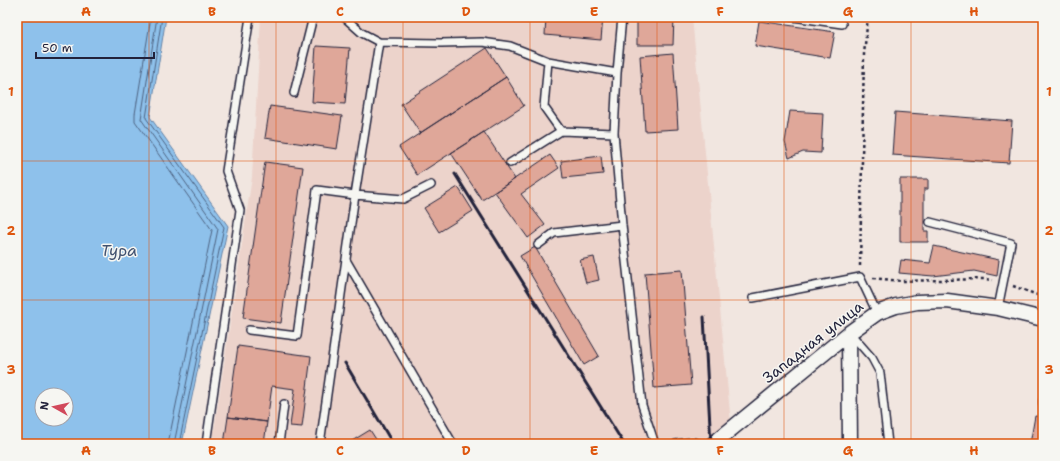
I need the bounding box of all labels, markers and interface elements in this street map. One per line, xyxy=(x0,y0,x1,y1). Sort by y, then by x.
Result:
text: A xyxy=(81,3,91,20)
text: B xyxy=(208,3,216,20)
text: C xyxy=(336,3,344,20)
text: D xyxy=(461,3,471,20)
text: E xyxy=(590,3,599,20)
text: F xyxy=(716,3,724,20)
text: G xyxy=(843,3,854,20)
text: H xyxy=(969,3,979,20)
scale bar xyxy=(36,34,154,60)
text: 50 m xyxy=(42,40,72,56)
text: 1 xyxy=(8,83,14,100)
text: 1 xyxy=(1046,83,1052,100)
text: 2 xyxy=(6,222,16,239)
text: 2 xyxy=(1044,222,1054,239)
water label: Тура xyxy=(101,240,137,261)
street label: Западная улица xyxy=(759,296,868,388)
text: 3 xyxy=(6,361,16,378)
text: 3 xyxy=(1044,361,1054,378)
north arrow xyxy=(34,387,74,427)
text: N xyxy=(37,400,53,411)
text: A xyxy=(81,442,91,459)
text: B xyxy=(208,442,216,459)
text: C xyxy=(336,442,344,459)
text: D xyxy=(461,442,471,459)
text: E xyxy=(590,442,599,459)
text: F xyxy=(716,442,724,459)
text: G xyxy=(843,442,854,459)
text: H xyxy=(969,442,979,459)

